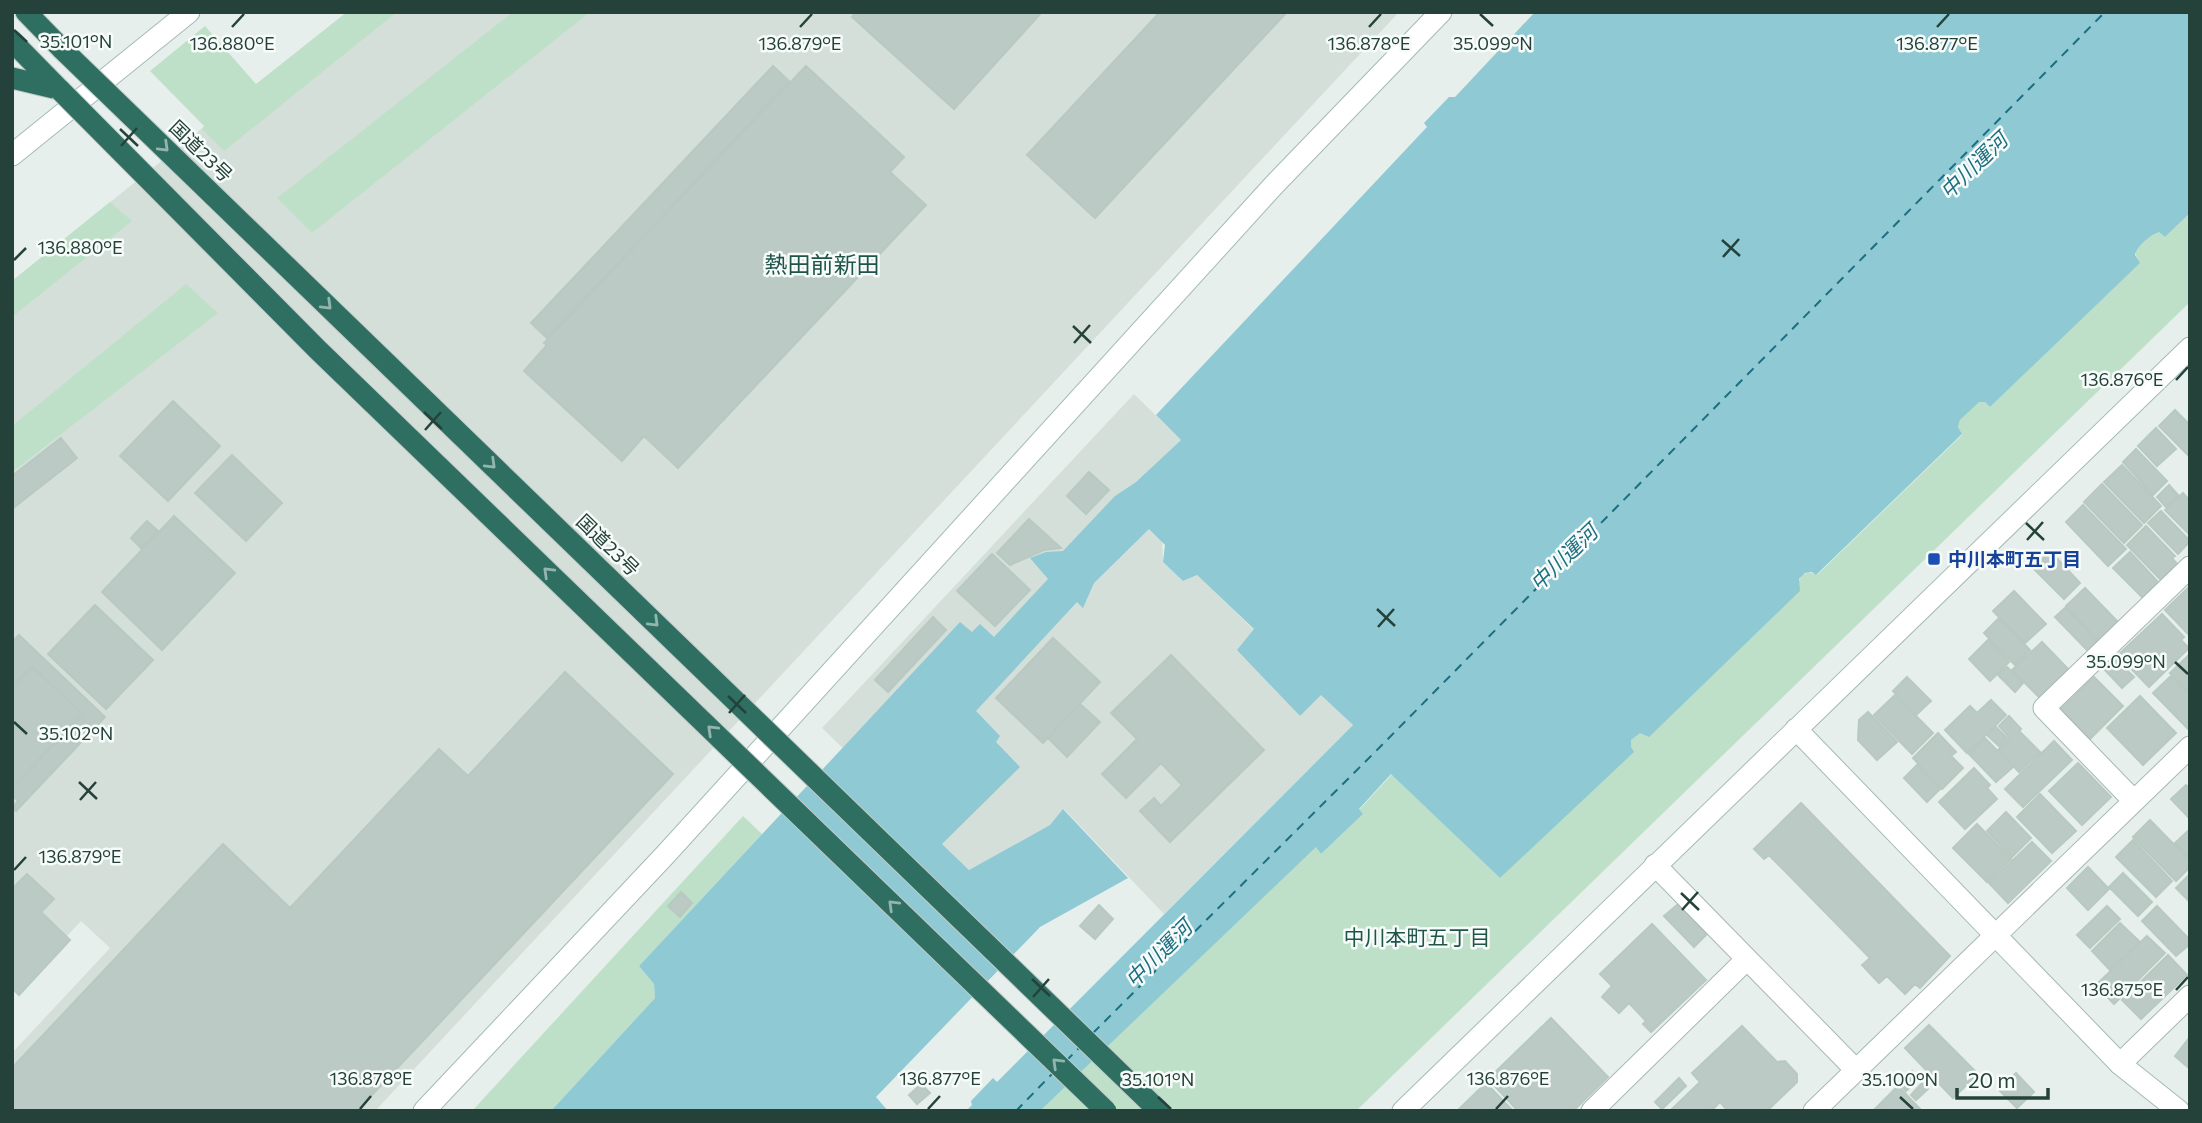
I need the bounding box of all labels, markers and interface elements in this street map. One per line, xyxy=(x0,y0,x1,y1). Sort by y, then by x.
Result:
text: 35.101°N xyxy=(40,30,112,52)
text: 136.880°E xyxy=(189,32,275,54)
text: 136.879°E xyxy=(759,32,841,54)
text: 136.878°E xyxy=(1328,32,1410,54)
text: 35.099°N xyxy=(1453,32,1533,54)
text: 136.877°E xyxy=(1896,32,1978,54)
street label: 国道23号 xyxy=(165,115,238,186)
water label: 中川運河 xyxy=(1934,124,2015,203)
one-way arrow xyxy=(156,139,169,152)
text: 136.880°E xyxy=(37,236,123,258)
district label: 熱田前新田 xyxy=(765,250,880,278)
one-way arrow xyxy=(319,297,332,310)
text: 136.876°E xyxy=(2081,368,2163,390)
one-way arrow xyxy=(483,455,496,468)
street label: 国道23号 xyxy=(572,509,645,580)
water label: 中川運河 xyxy=(1524,516,1605,595)
place label: 中川本町五丁目 xyxy=(1948,547,2081,570)
marker: 中川本町五丁目 xyxy=(1926,551,1942,567)
one-way arrow xyxy=(543,567,556,580)
one-way arrow xyxy=(646,613,659,626)
text: 35.099°N xyxy=(2086,650,2166,672)
text: 35.102°N xyxy=(39,722,113,744)
one-way arrow xyxy=(707,726,720,739)
text: 136.879°E xyxy=(39,845,121,867)
one-way arrow xyxy=(888,901,901,914)
water label: 中川運河 xyxy=(1119,912,1199,991)
district label: 中川本町五丁目 xyxy=(1344,924,1491,949)
text: 136.875°E xyxy=(2081,978,2163,1000)
scale bar xyxy=(1957,1056,2048,1100)
one-way arrow xyxy=(1052,1059,1065,1072)
text: 136.878°E xyxy=(330,1067,412,1089)
text: 136.877°E xyxy=(899,1067,981,1089)
text: 136.876°E xyxy=(1467,1067,1549,1089)
text: 20 m xyxy=(1968,1067,2016,1092)
text: 35.101°N xyxy=(1122,1068,1194,1090)
text: 35.100°N xyxy=(1862,1068,1938,1090)

